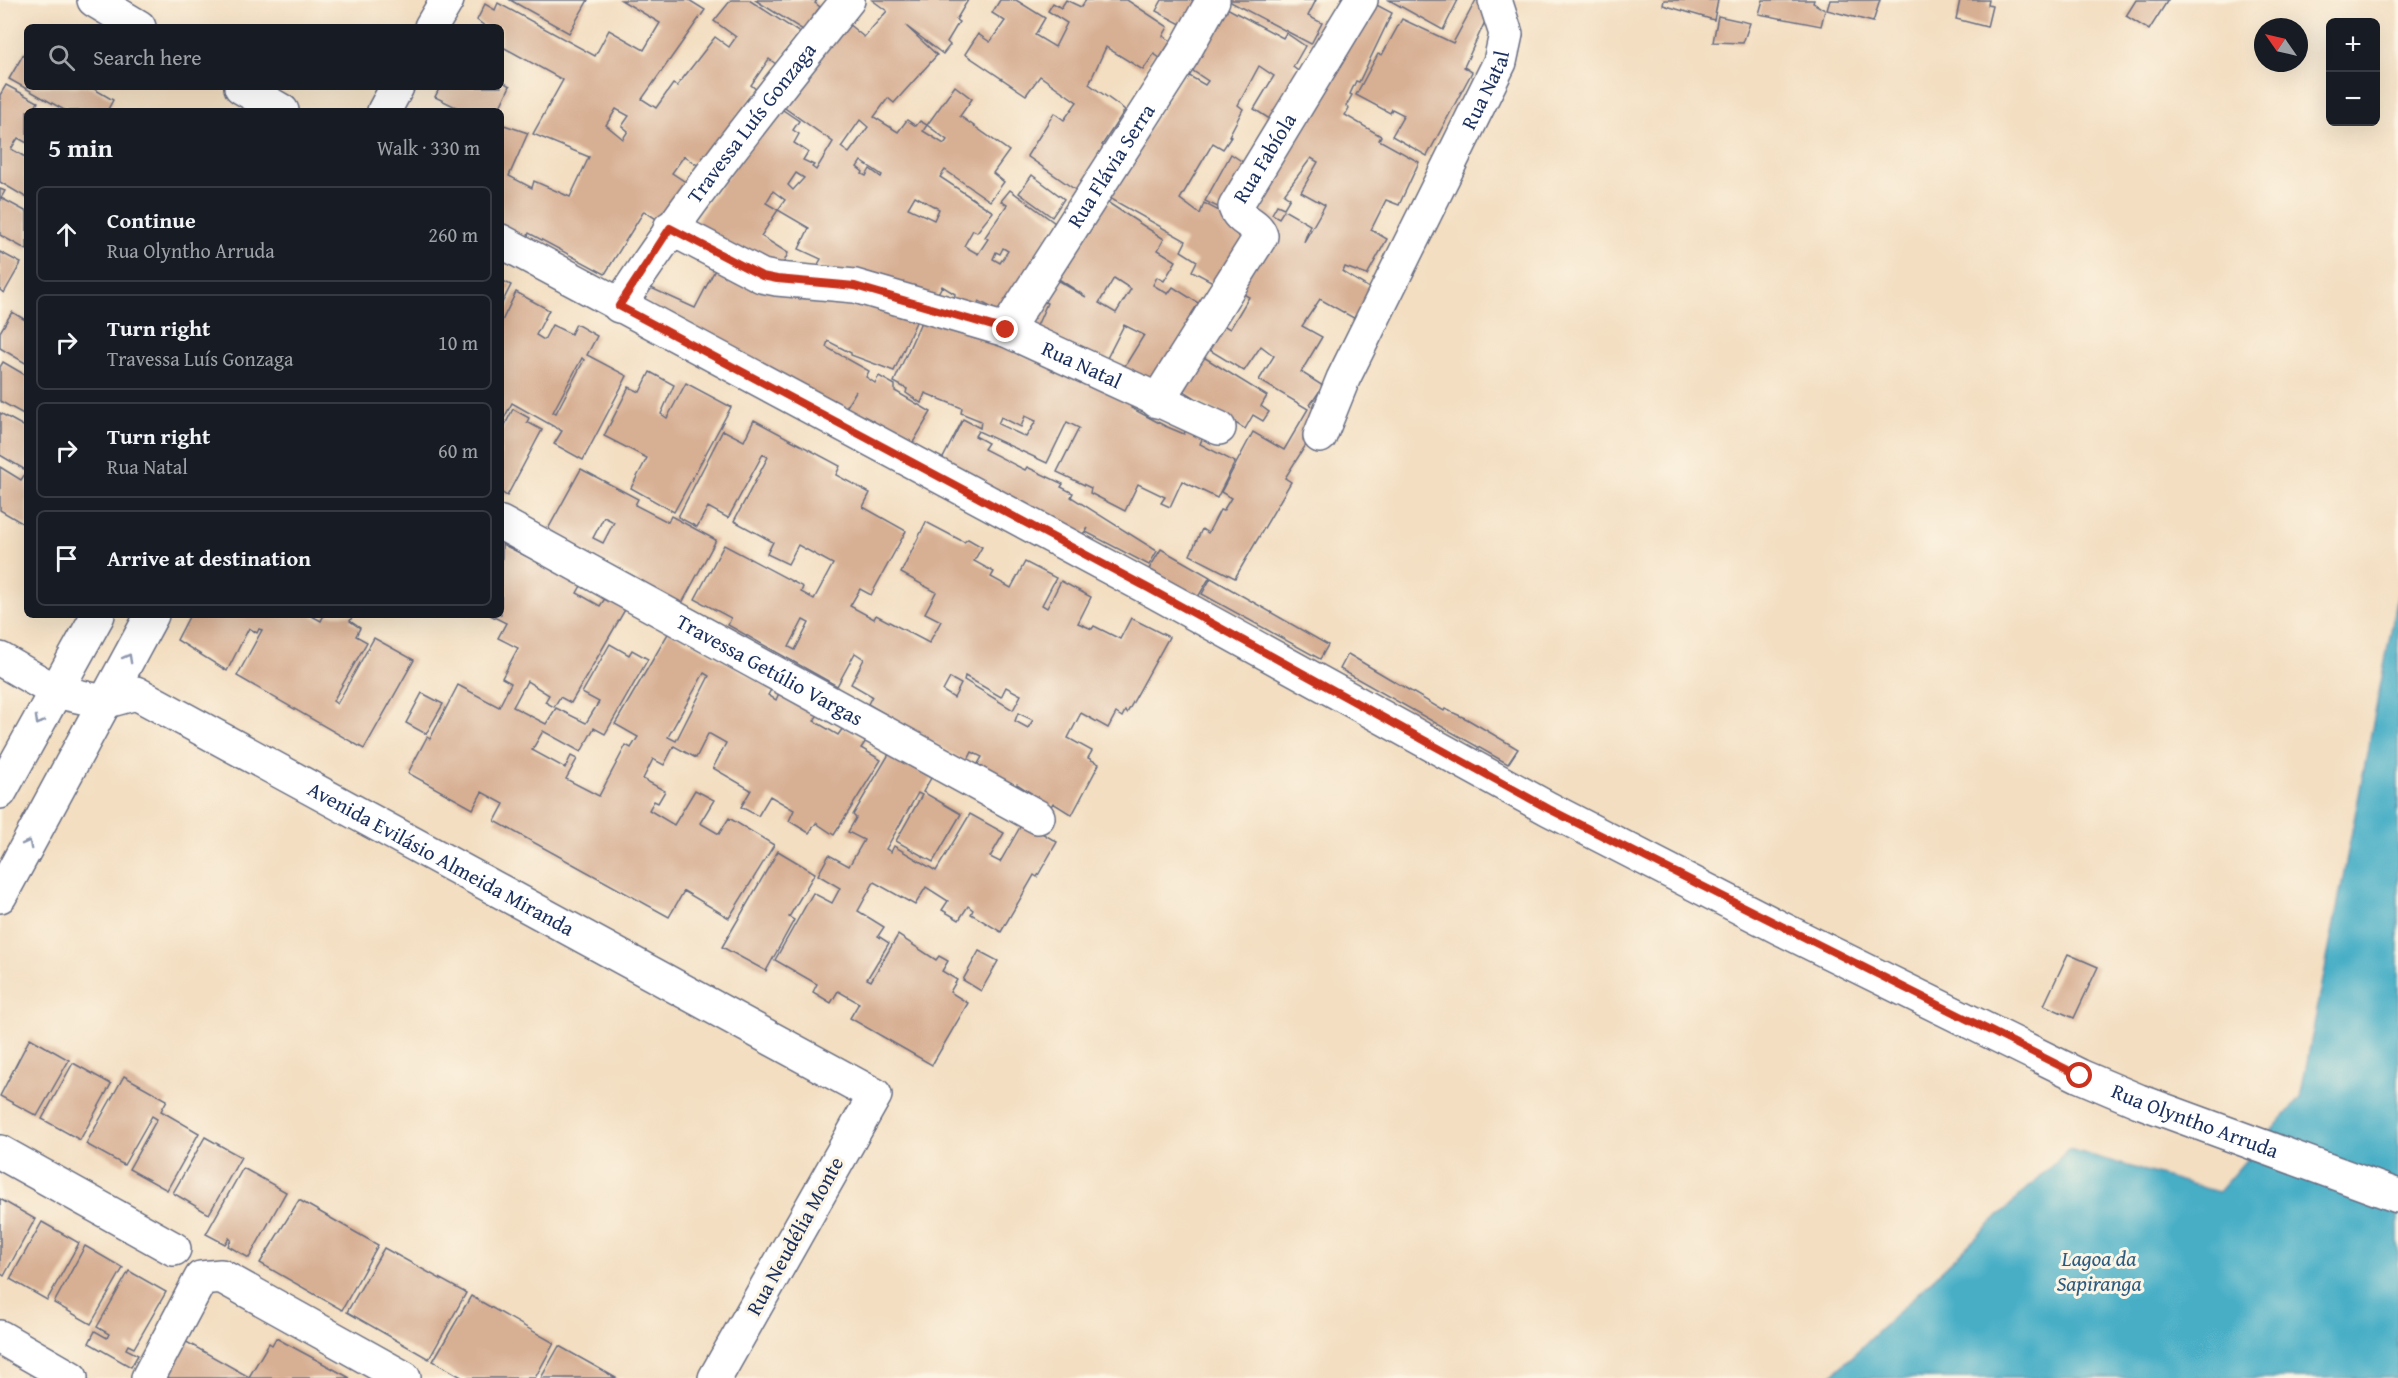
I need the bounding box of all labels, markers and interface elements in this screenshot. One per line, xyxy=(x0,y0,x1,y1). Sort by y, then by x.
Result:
north arrow xyxy=(2254,18,2308,72)
map controls xyxy=(2326,18,2380,126)
button: + xyxy=(2326,18,2380,72)
search box xyxy=(24,24,504,90)
street label: Travessa Luís Gonzaga xyxy=(679,36,823,210)
icon: search xyxy=(45,41,78,74)
text: Search here xyxy=(93,41,202,73)
street label: Rua Natal xyxy=(1453,48,1517,135)
button: − xyxy=(2326,72,2380,126)
street label: Rua Flávia Serra xyxy=(1059,97,1162,234)
street label: Rua Fabíola xyxy=(1225,107,1304,209)
text: 5 min xyxy=(48,128,113,167)
text: Walk · 330 m xyxy=(377,133,480,162)
text: Continue xyxy=(107,204,196,236)
icon: ahead xyxy=(50,218,83,251)
text: 260 m xyxy=(428,220,478,249)
text: Rua Olyntho Arruda xyxy=(107,236,275,265)
text: Turn right xyxy=(107,312,210,344)
route end xyxy=(992,316,1018,342)
icon: right xyxy=(50,326,83,359)
text: 10 m xyxy=(438,328,478,357)
street label: Rua Natal xyxy=(1037,333,1127,396)
text: Travessa Luís Gonzaga xyxy=(107,344,293,373)
text: Turn right xyxy=(107,420,210,452)
icon: right xyxy=(50,434,83,467)
text: 60 m xyxy=(438,436,478,465)
text: Rua Natal xyxy=(107,452,188,481)
icon: arrive xyxy=(50,542,83,575)
text: Arrive at destination xyxy=(107,542,311,574)
street label: Travessa Getúlio Vargas xyxy=(671,606,869,733)
one-way arrow xyxy=(121,654,132,664)
one-way arrow xyxy=(34,715,46,725)
street label: Avenida Evilásio Almeida Miranda xyxy=(302,773,580,943)
one-way arrow xyxy=(21,840,32,850)
route start xyxy=(2066,1062,2092,1088)
street label: Rua Olyntho Arruda xyxy=(2107,1075,2283,1166)
street label: Rua Neudélia Monte xyxy=(738,1151,851,1321)
water label: Lagoa da Sapiranga xyxy=(2056,1242,2142,1299)

